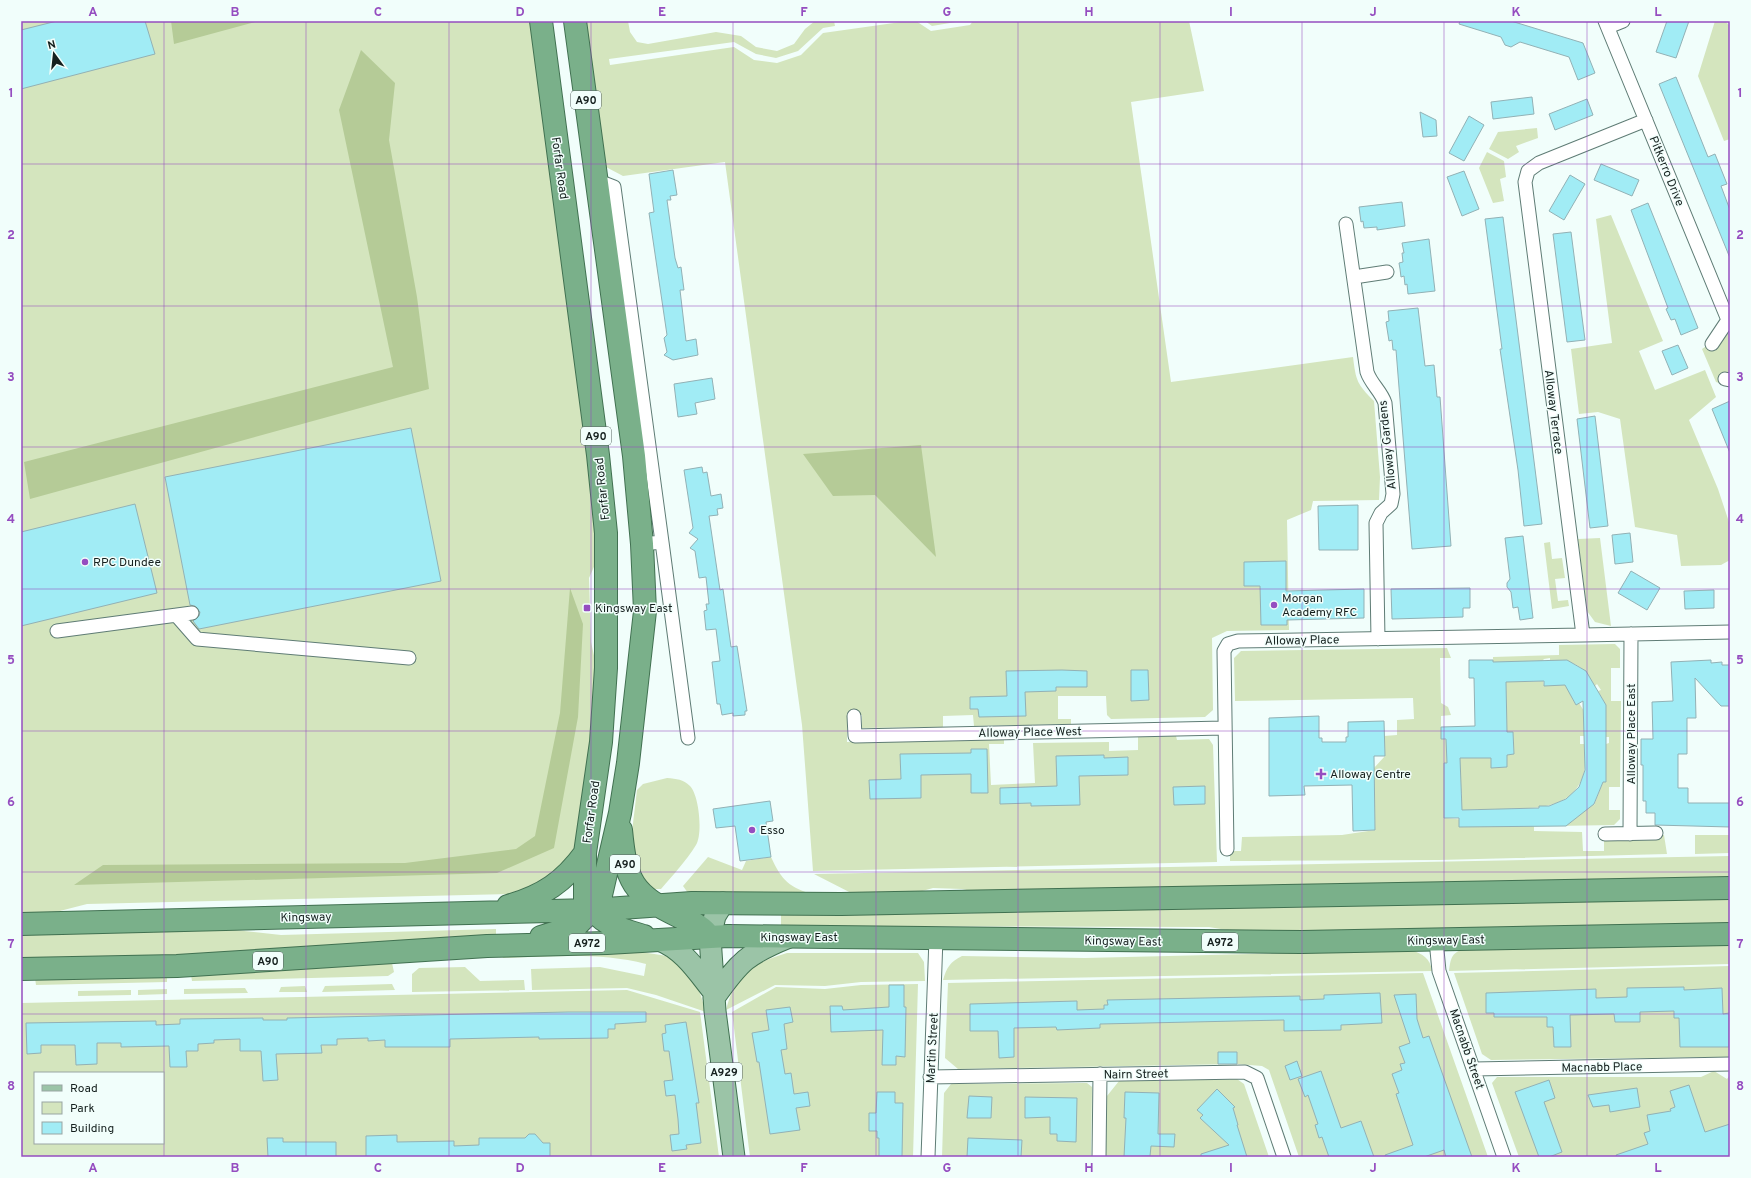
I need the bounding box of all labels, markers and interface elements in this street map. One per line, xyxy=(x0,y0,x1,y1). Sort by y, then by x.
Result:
text: A xyxy=(88,5,98,21)
text: B xyxy=(231,5,240,21)
text: C xyxy=(374,5,382,21)
text: D xyxy=(515,5,525,21)
text: E xyxy=(658,5,666,21)
text: F xyxy=(800,5,808,21)
text: G xyxy=(943,5,952,21)
text: H xyxy=(1084,5,1094,21)
text: I xyxy=(1229,5,1233,21)
text: J xyxy=(1369,5,1377,21)
text: K xyxy=(1511,5,1521,21)
text: L xyxy=(1654,5,1662,21)
north arrow xyxy=(34,34,74,74)
text: N xyxy=(46,38,57,53)
text: 1 xyxy=(8,86,14,102)
text: 1 xyxy=(1737,86,1743,102)
road number: A90 xyxy=(571,91,601,109)
street label: Pitkerro Drive xyxy=(1645,134,1687,209)
street label: Forfar Road xyxy=(547,136,571,200)
text: 2 xyxy=(7,228,15,244)
text: 2 xyxy=(1736,228,1744,244)
street label: Alloway Terrace xyxy=(1540,369,1566,455)
text: 3 xyxy=(7,370,15,386)
text: 3 xyxy=(1736,370,1744,386)
street label: Alloway Gardens xyxy=(1375,399,1401,490)
road number: A90 xyxy=(581,427,611,445)
street label: Forfar Road xyxy=(592,457,614,521)
text: 4 xyxy=(7,512,15,528)
text: 4 xyxy=(1736,512,1744,528)
place label: RPC Dundee xyxy=(93,555,161,571)
marker: RPC Dundee xyxy=(80,557,90,567)
place label: Morgan Academy RFC xyxy=(1282,591,1357,621)
marker: Morgan Academy RFC xyxy=(1269,600,1279,610)
place label: Kingsway East xyxy=(595,601,673,617)
marker: Kingsway East xyxy=(582,603,592,613)
street label: Alloway Place xyxy=(1265,632,1339,650)
text: 5 xyxy=(7,653,15,669)
text: 5 xyxy=(1736,653,1744,669)
street label: Alloway Place East xyxy=(1624,684,1640,784)
street label: Alloway Place West xyxy=(978,724,1082,742)
place label: Alloway Centre xyxy=(1330,767,1411,783)
marker: Alloway Centre xyxy=(1315,768,1327,780)
street label: Forfar Road xyxy=(580,780,604,844)
text: 6 xyxy=(7,795,15,811)
text: 6 xyxy=(1736,795,1744,811)
place label: Esso xyxy=(760,823,785,839)
marker: Esso xyxy=(747,825,757,835)
road number: A90 xyxy=(610,855,640,873)
street label: Kingsway xyxy=(280,910,332,926)
street label: Kingsway East xyxy=(760,930,838,946)
street label: Kingsway East xyxy=(1407,932,1485,950)
street label: Kingsway East xyxy=(1084,933,1162,951)
road number: A972 xyxy=(1202,933,1238,951)
road number: A972 xyxy=(569,934,605,952)
text: 7 xyxy=(8,937,15,953)
text: 7 xyxy=(1737,937,1744,953)
road number: A90 xyxy=(253,952,283,970)
street label: Macnabb Street xyxy=(1445,1007,1487,1092)
street label: Martin Street xyxy=(923,1012,943,1084)
street label: Macnabb Place xyxy=(1561,1059,1643,1077)
road number: A929 xyxy=(706,1063,742,1081)
street label: Nairn Street xyxy=(1104,1066,1169,1084)
legend xyxy=(34,1072,164,1144)
text: 8 xyxy=(7,1079,15,1095)
text: 8 xyxy=(1736,1079,1744,1095)
text: Road xyxy=(70,1081,98,1097)
text: Park xyxy=(70,1101,95,1117)
text: Building xyxy=(70,1121,114,1137)
text: A xyxy=(88,1161,98,1177)
text: B xyxy=(231,1161,240,1177)
text: C xyxy=(374,1161,382,1177)
text: D xyxy=(515,1161,525,1177)
text: E xyxy=(658,1161,666,1177)
text: F xyxy=(800,1161,808,1177)
text: G xyxy=(943,1161,952,1177)
text: H xyxy=(1084,1161,1094,1177)
text: I xyxy=(1229,1161,1233,1177)
text: J xyxy=(1369,1161,1377,1177)
text: K xyxy=(1511,1161,1521,1177)
text: L xyxy=(1654,1161,1662,1177)

